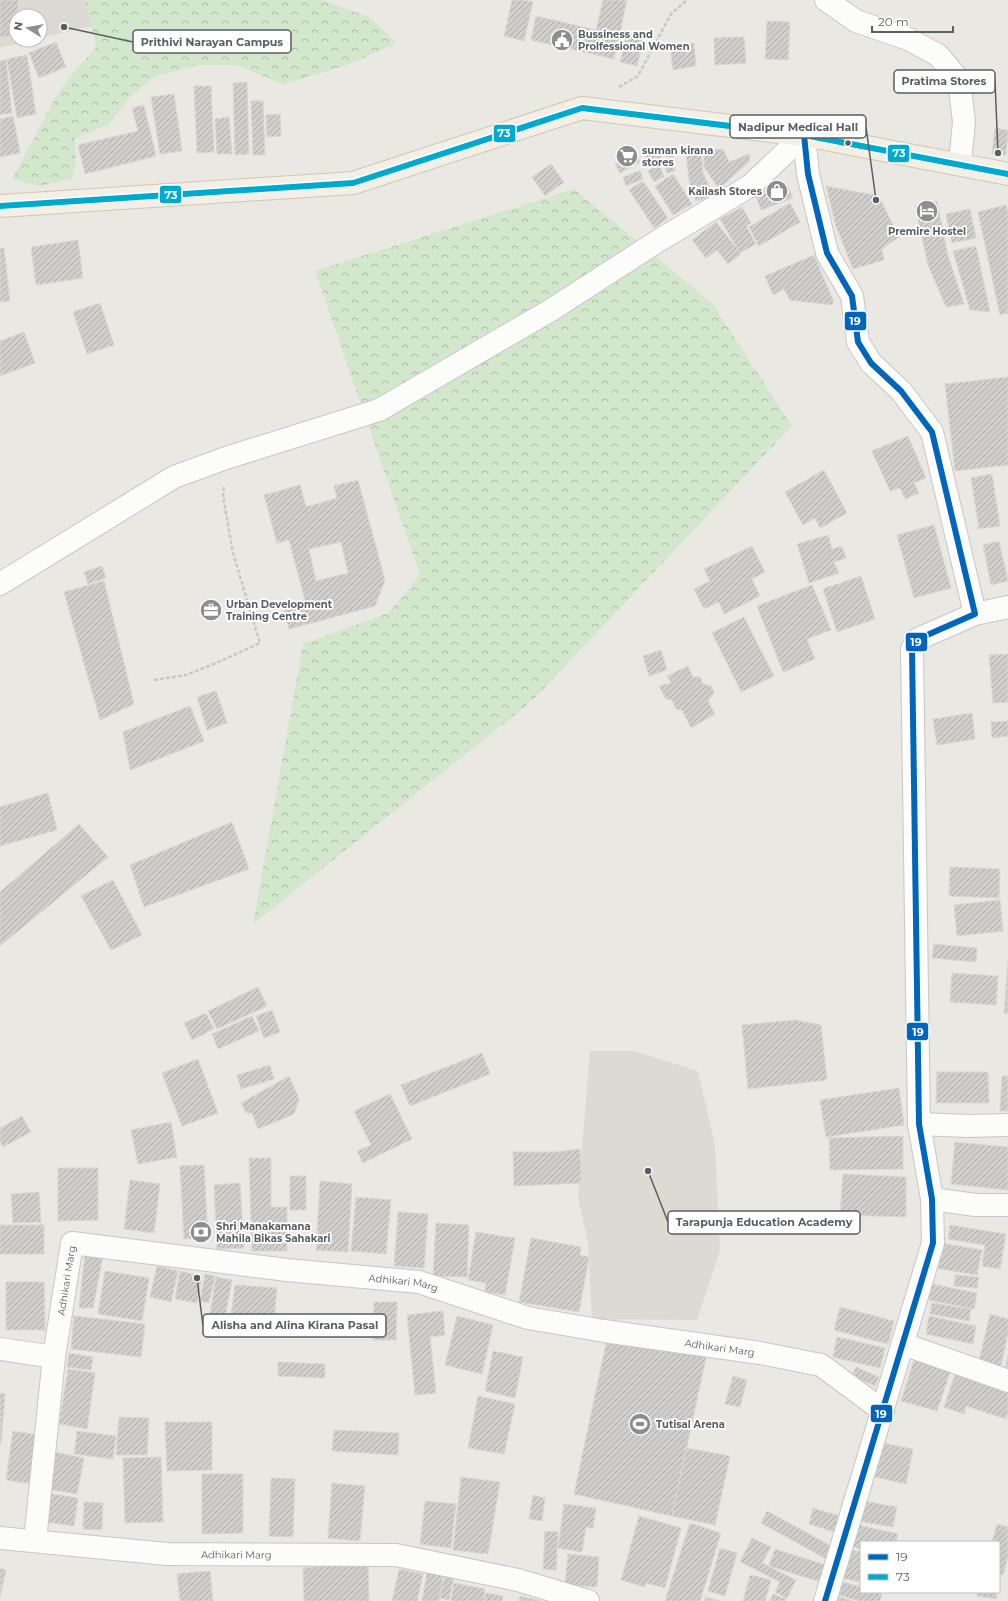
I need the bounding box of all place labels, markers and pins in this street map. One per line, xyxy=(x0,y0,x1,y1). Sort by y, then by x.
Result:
public building icon: Bussiness and Prolfessional Women xyxy=(549,27,575,53)
place label: Bussiness and Prolfessional Women xyxy=(578,28,690,53)
callout: Prithivi Narayan Campus xyxy=(133,30,291,53)
callout: Pratima Stores xyxy=(894,70,995,93)
callout: Nadipur Medical Hall xyxy=(730,115,866,138)
unlabelled marker xyxy=(843,138,853,148)
supermarket icon: suman kirana stores xyxy=(614,143,640,169)
place label: suman kirana stores xyxy=(642,144,713,169)
shop icon: Kailash Stores xyxy=(764,178,790,204)
place label: Kailash Stores xyxy=(688,185,763,198)
hotel icon: Premire Hostel xyxy=(914,198,940,224)
place label: Premire Hostel xyxy=(888,225,966,238)
office icon: Urban Development Training Centre xyxy=(198,597,224,623)
place label: Urban Development Training Centre xyxy=(226,598,333,623)
callout: Tarapunja Education Academy xyxy=(668,1211,860,1234)
bank icon: Shri Manakamana Mahila Bikas Sahakari xyxy=(188,1219,214,1245)
place label: Shri Manakamana Mahila Bikas Sahakari xyxy=(216,1220,331,1245)
callout: Alisha and Alina Kirana Pasal xyxy=(203,1314,386,1337)
sports icon: Tutisal Arena xyxy=(627,1411,653,1437)
place label: Tutisal Arena xyxy=(656,1418,725,1431)

